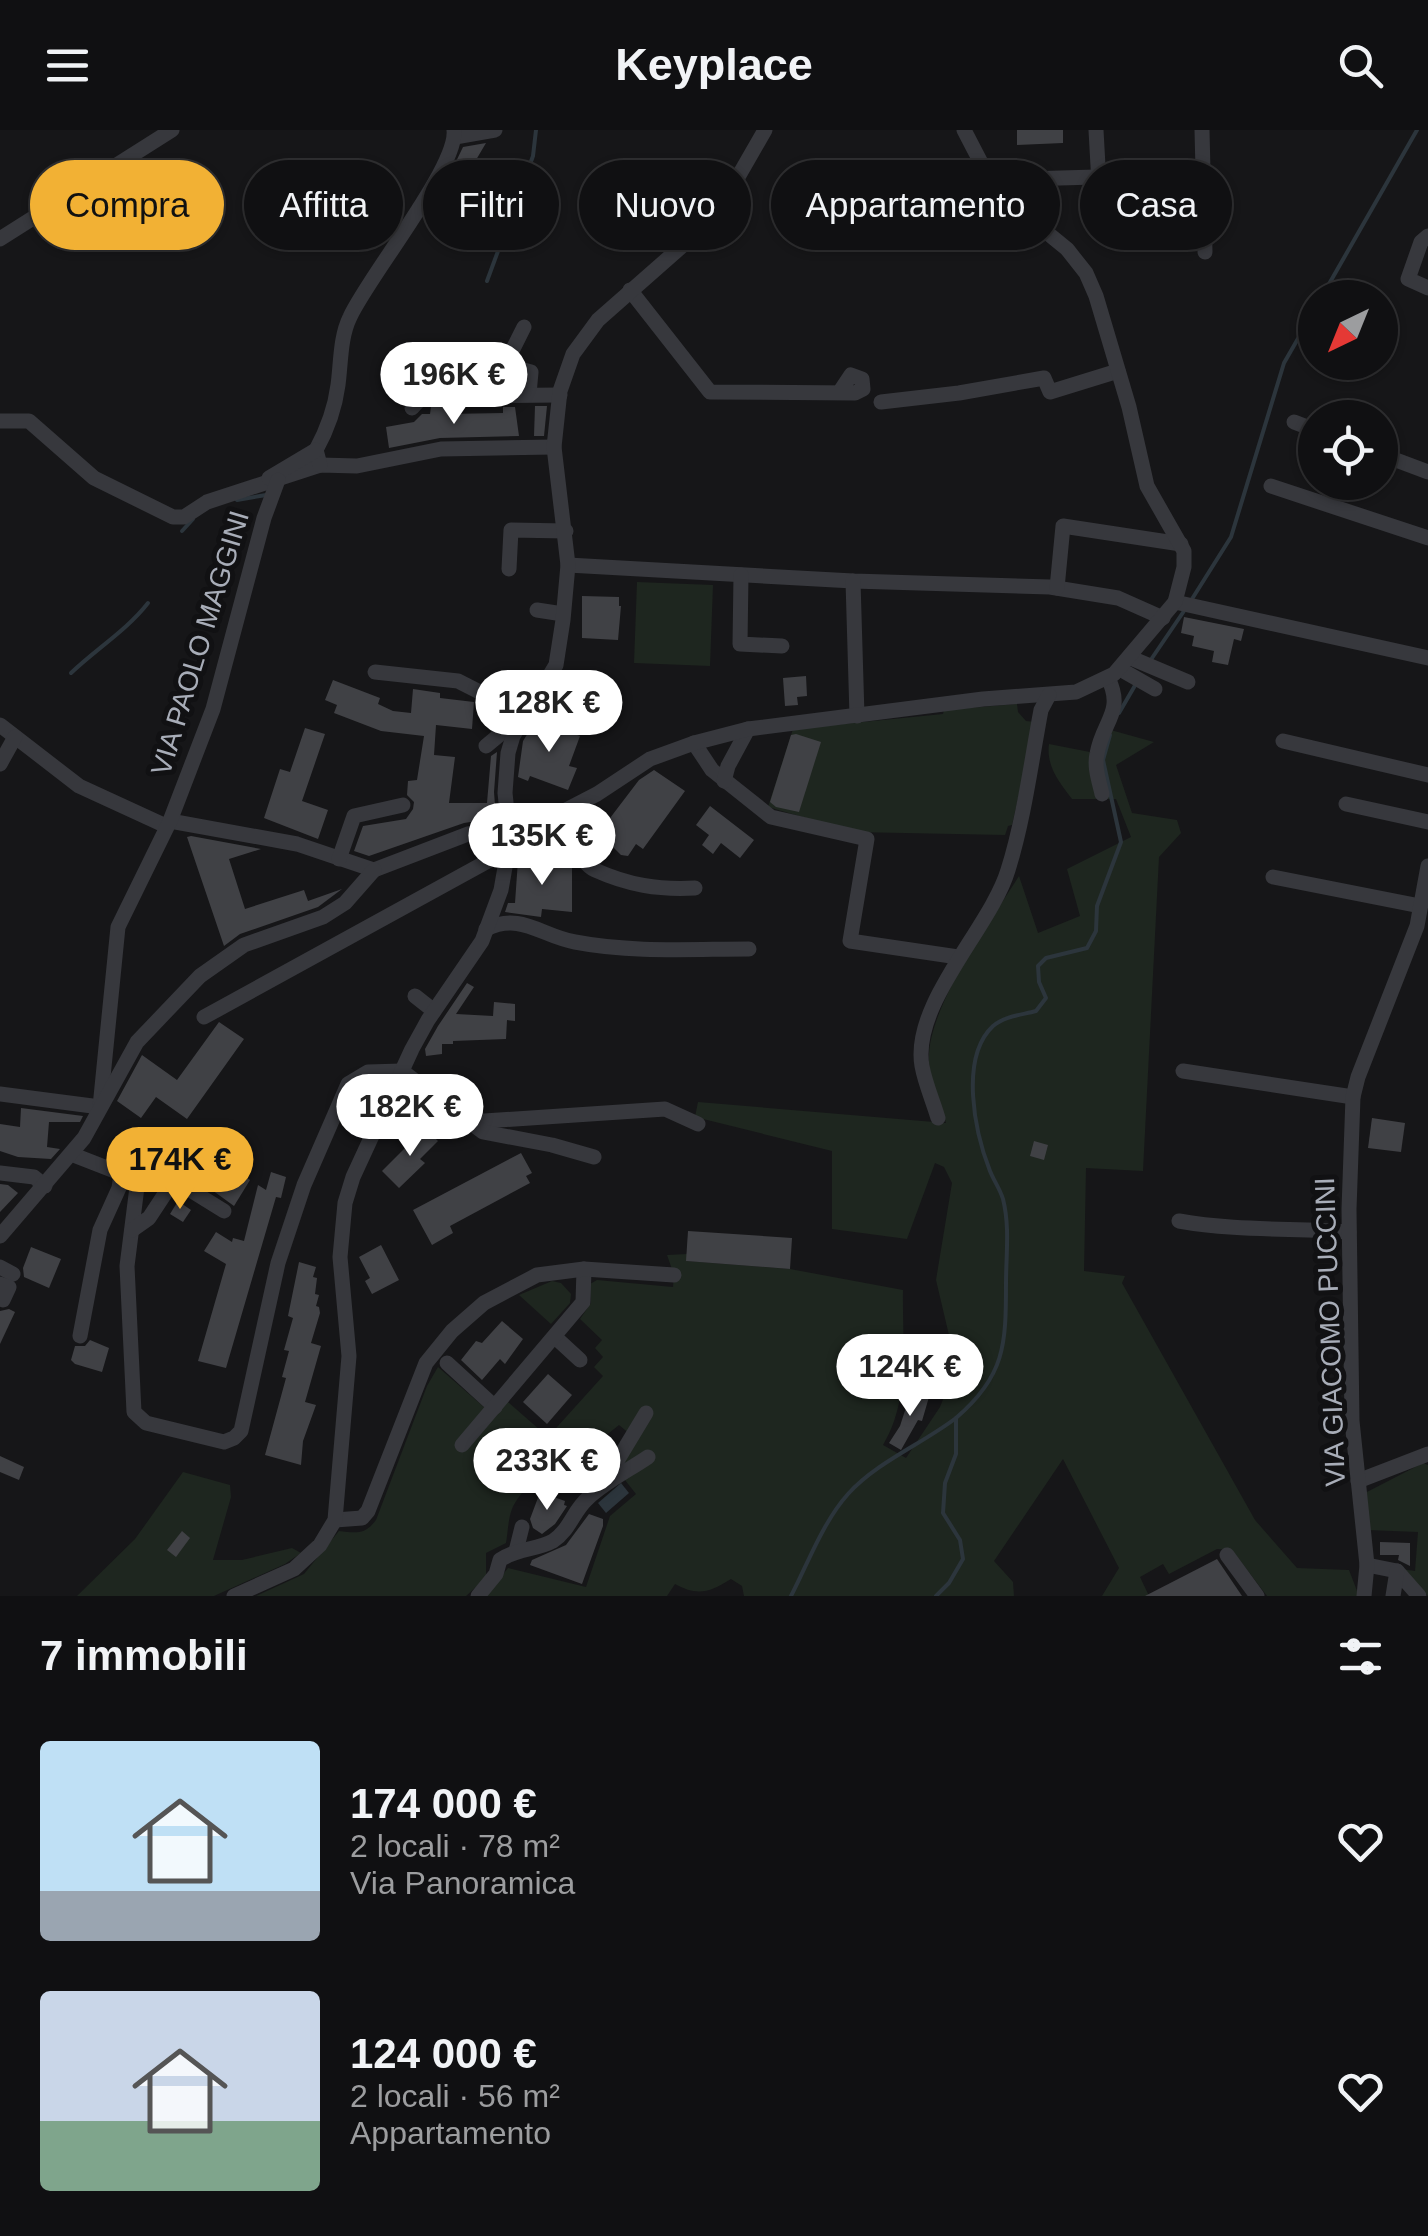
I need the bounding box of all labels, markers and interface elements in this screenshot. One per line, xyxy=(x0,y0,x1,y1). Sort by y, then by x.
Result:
icon: menu xyxy=(40,38,95,93)
icon: search xyxy=(1333,38,1388,93)
text: Keyplace xyxy=(615,39,813,90)
chip: Compra xyxy=(30,160,224,250)
chip: Affitta xyxy=(244,160,403,250)
chip: Filtri xyxy=(423,160,559,250)
chip: Nuovo xyxy=(579,160,751,250)
chip: Appartamento xyxy=(771,160,1060,250)
chip: Casa xyxy=(1080,160,1232,250)
north arrow xyxy=(1298,280,1398,380)
map controls xyxy=(1298,280,1398,500)
pin: 196K € xyxy=(373,342,535,427)
text: 196K € xyxy=(402,356,506,392)
button: locate xyxy=(1298,400,1398,500)
street label: VIA PAOLO MAGGINI xyxy=(145,507,255,779)
pin: 128K € xyxy=(468,670,630,755)
text: 128K € xyxy=(497,684,601,720)
pin: 135K € xyxy=(461,803,623,888)
text: 135K € xyxy=(490,817,594,853)
pin: 182K € xyxy=(329,1074,491,1159)
text: 182K € xyxy=(358,1088,462,1124)
pin: 174K € xyxy=(99,1127,261,1212)
text: 174K € xyxy=(128,1141,232,1177)
street label: VIA GIACOMO PUCCINI xyxy=(1309,1177,1351,1487)
pin: 124K € xyxy=(829,1334,991,1419)
text: 124K € xyxy=(858,1348,962,1384)
pin: 233K € xyxy=(466,1428,628,1513)
text: 233K € xyxy=(495,1442,599,1478)
icon: filters xyxy=(1333,1629,1388,1684)
text: 7 immobili xyxy=(40,1632,248,1679)
text: 174 000 € xyxy=(350,1780,537,1827)
icon: home xyxy=(120,1781,240,1901)
icon: heart xyxy=(1333,1814,1388,1869)
text: 2 locali · 78 m² xyxy=(350,1828,560,1864)
text: Via Panoramica xyxy=(350,1865,575,1901)
text: 124 000 € xyxy=(350,2030,537,2077)
icon: home xyxy=(120,2031,240,2151)
icon: heart xyxy=(1333,2064,1388,2119)
text: 2 locali · 56 m² xyxy=(350,2078,560,2114)
text: Appartamento xyxy=(350,2115,551,2151)

